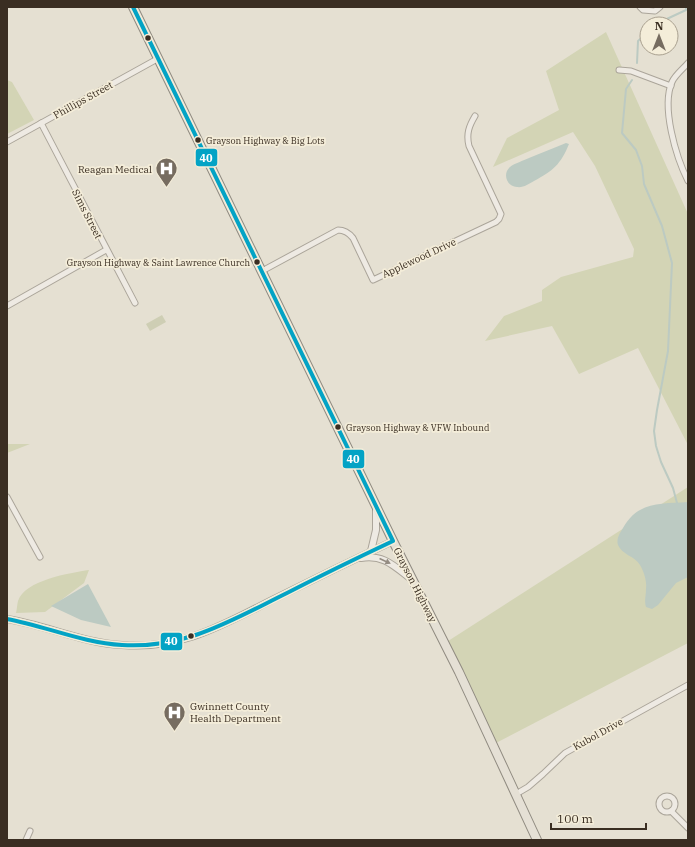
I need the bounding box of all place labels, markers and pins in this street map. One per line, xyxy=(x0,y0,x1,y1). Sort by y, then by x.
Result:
unlabelled marker xyxy=(143,33,153,43)
marker: Grayson Highway & Big Lots xyxy=(193,135,203,145)
place label: Grayson Highway & Big Lots xyxy=(206,135,325,146)
hospital icon: Reagan Medical xyxy=(154,156,180,189)
place label: Reagan Medical xyxy=(78,163,152,176)
place label: Grayson Highway & Saint Lawrence Church xyxy=(67,257,250,268)
marker: Grayson Highway & Saint Lawrence Church xyxy=(252,257,262,267)
marker: Grayson Highway & VFW Inbound xyxy=(333,422,343,432)
place label: Grayson Highway & VFW Inbound xyxy=(346,422,490,433)
unlabelled marker xyxy=(186,631,196,641)
hospital icon: Gwinnett County Health Department xyxy=(161,699,187,732)
place label: Gwinnett County Health Department xyxy=(190,700,281,725)

